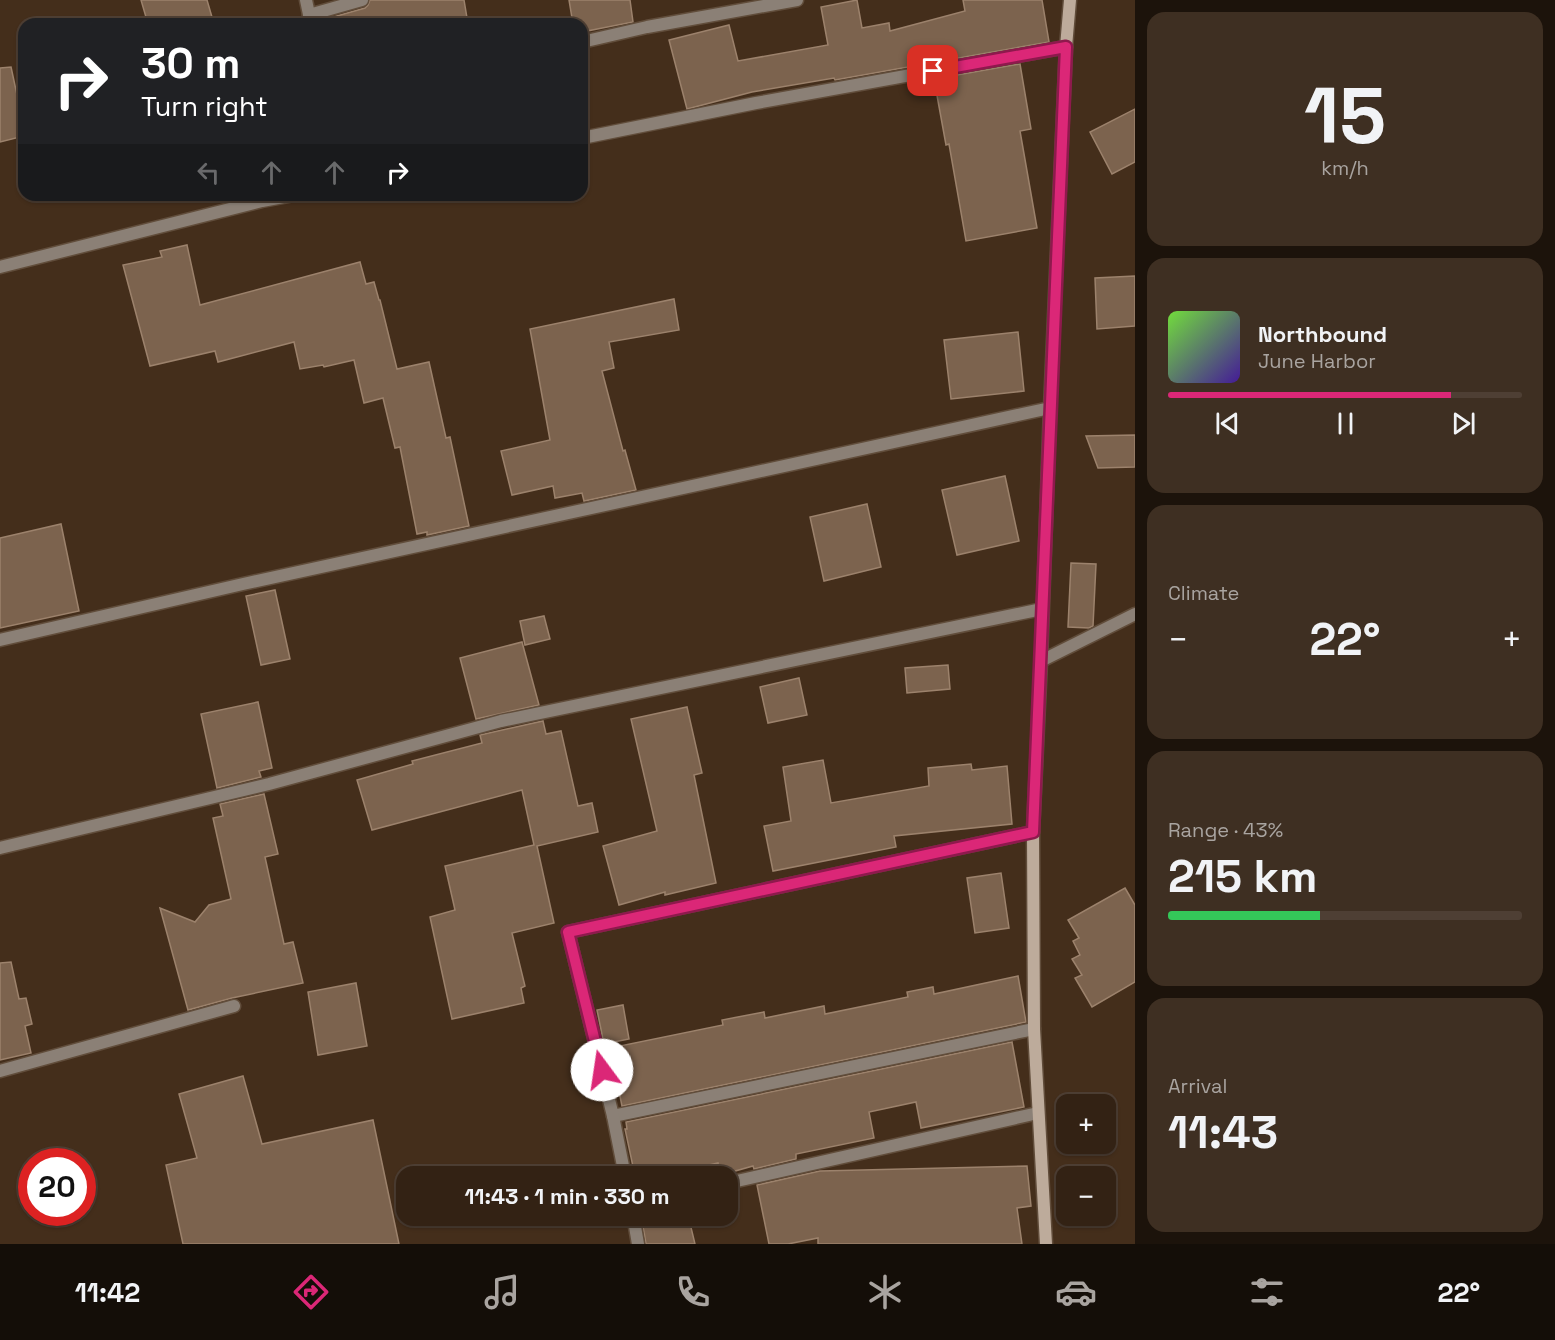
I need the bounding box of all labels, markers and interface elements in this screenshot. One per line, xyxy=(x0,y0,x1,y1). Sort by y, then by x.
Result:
text: 30 m xyxy=(141,37,240,90)
icon: right xyxy=(42,42,120,120)
pin xyxy=(907,45,958,96)
icon: arrive xyxy=(916,54,949,87)
text: 15 xyxy=(1304,66,1386,166)
text: Turn right xyxy=(141,89,268,124)
text: km/h xyxy=(1321,155,1369,181)
icon: left xyxy=(192,156,225,189)
icon: ahead xyxy=(255,156,288,189)
icon: ahead xyxy=(318,156,351,189)
icon: right xyxy=(381,156,414,189)
text: Northbound xyxy=(1258,320,1387,348)
text: June Harbor xyxy=(1258,348,1376,374)
icon: previous xyxy=(1211,407,1244,440)
icon: pause xyxy=(1329,407,1362,440)
icon: next xyxy=(1447,407,1480,440)
text: Climate xyxy=(1168,580,1239,606)
text: 22° xyxy=(1309,611,1381,668)
text: − xyxy=(1168,619,1188,661)
text: + xyxy=(1502,619,1522,661)
text: Range · 43% xyxy=(1168,817,1283,843)
text: 215 km xyxy=(1168,848,1317,905)
position arrow xyxy=(570,1038,634,1102)
text: Arrival xyxy=(1168,1073,1227,1099)
map controls xyxy=(1056,1094,1116,1226)
button: + xyxy=(1056,1094,1116,1154)
text: 11:43 xyxy=(1168,1104,1278,1161)
speed limit sign: 20 xyxy=(18,1148,96,1226)
button: − xyxy=(1056,1166,1116,1226)
text: 11:43 · 1 min · 330 m xyxy=(465,1182,669,1210)
icon: directions xyxy=(290,1271,332,1313)
icon: music xyxy=(481,1271,523,1313)
icon: phone xyxy=(672,1271,714,1313)
icon: climate xyxy=(864,1271,906,1313)
icon: car xyxy=(1055,1271,1097,1313)
icon: filters xyxy=(1246,1271,1288,1313)
text: 11:42 xyxy=(75,1275,140,1310)
text: 22° xyxy=(1438,1275,1480,1310)

